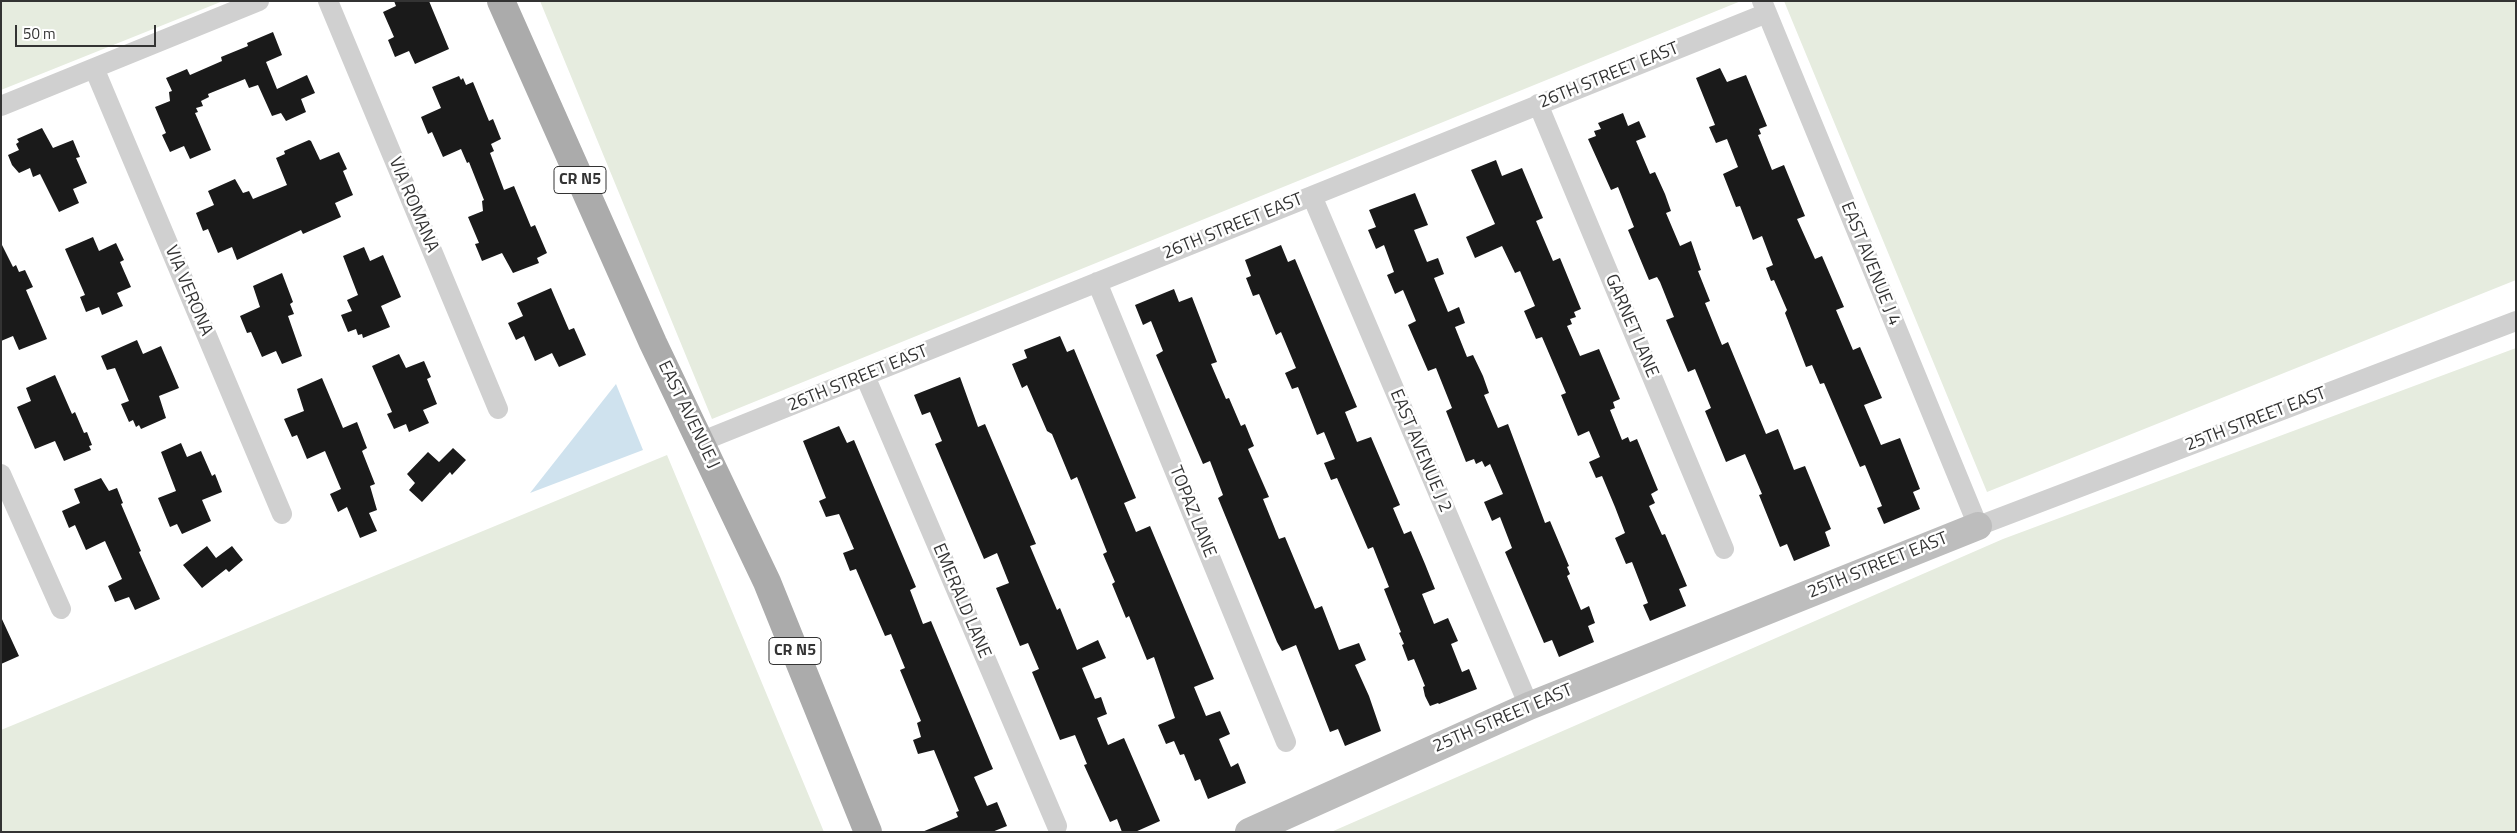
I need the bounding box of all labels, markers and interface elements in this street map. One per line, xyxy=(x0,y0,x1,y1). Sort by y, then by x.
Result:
scale bar xyxy=(18,15,159,47)
text: 50 m xyxy=(23,22,56,45)
street label: 26TH STREET EAST xyxy=(1536,38,1682,114)
street label: VIA ROMANA xyxy=(383,154,443,256)
road number: CR N5 xyxy=(554,166,606,194)
street label: 26TH STREET EAST xyxy=(1160,189,1306,265)
street label: EAST AVENUE J 4 xyxy=(1835,199,1905,329)
street label: VIA VERONA xyxy=(159,243,217,339)
street label: GARNET LANE xyxy=(1600,271,1662,381)
street label: 26TH STREET EAST xyxy=(785,341,931,417)
street label: EAST AVENUE J xyxy=(653,358,723,472)
street label: 25TH STREET EAST xyxy=(2183,383,2329,457)
street label: EAST AVENUE J 2 xyxy=(1384,386,1456,516)
street label: TOPAZ LANE xyxy=(1164,463,1220,561)
street label: 25TH STREET EAST xyxy=(1805,528,1951,604)
street label: EMERALD LANE xyxy=(927,540,995,662)
road number: CR N5 xyxy=(769,637,821,664)
street label: 25TH STREET EAST xyxy=(1430,680,1576,758)

